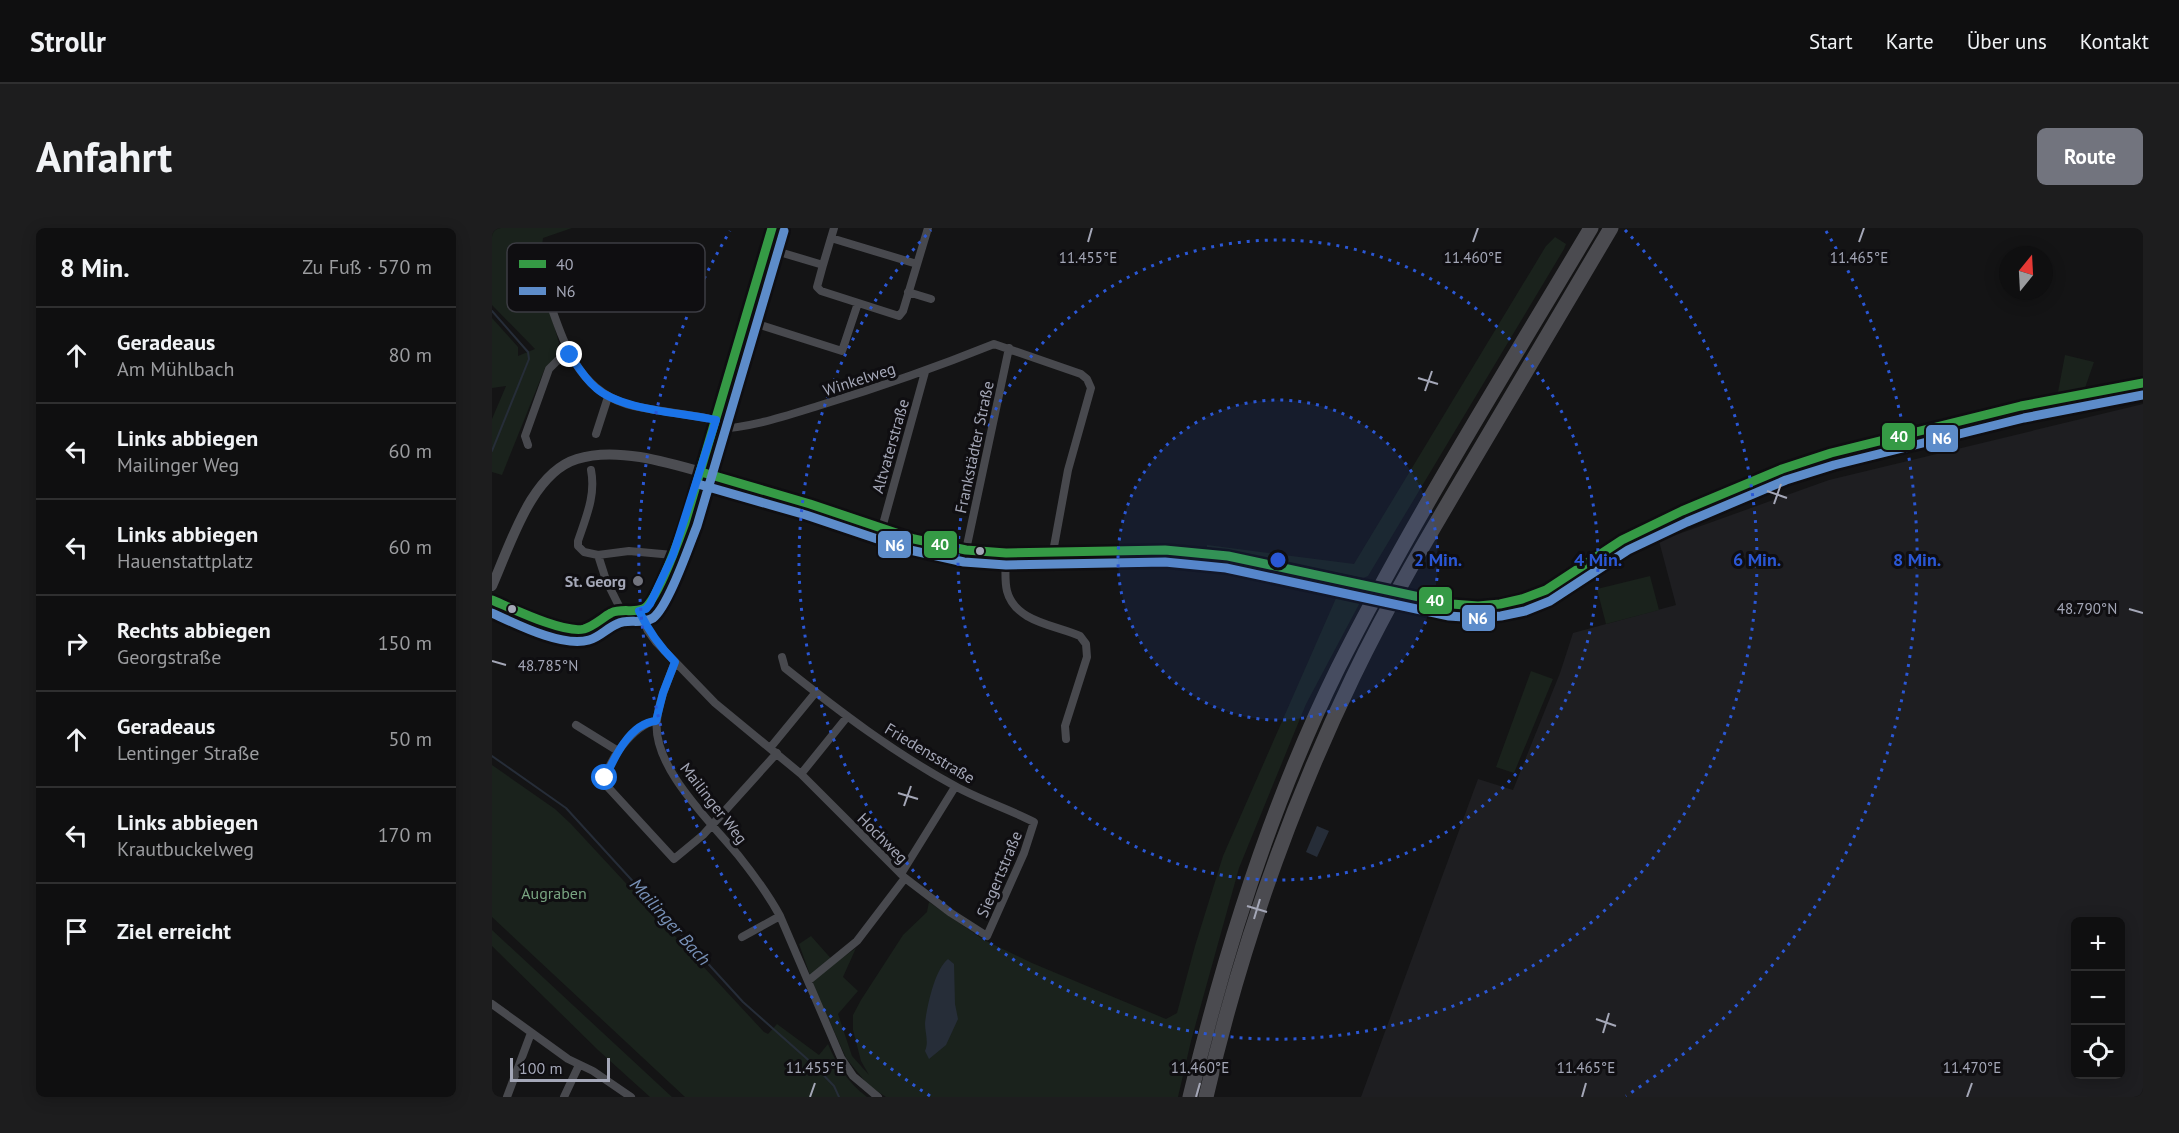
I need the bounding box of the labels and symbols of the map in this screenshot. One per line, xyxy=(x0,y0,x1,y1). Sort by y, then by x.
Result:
legend xyxy=(507,243,705,312)
north arrow xyxy=(1999,246,2053,300)
text: 11.455°E xyxy=(1059,248,1117,267)
text: 11.460°E xyxy=(1444,248,1502,267)
text: 11.465°E xyxy=(1830,248,1888,267)
text: 40 xyxy=(556,254,574,274)
text: N6 xyxy=(556,281,576,301)
route end xyxy=(556,341,582,367)
street label: Winkelweg xyxy=(820,358,898,400)
street label: Frankstädter Straße xyxy=(950,379,998,515)
street label: Altvaterstraße xyxy=(867,397,913,495)
line badge: 40 xyxy=(1881,422,1916,451)
line badge: N6 xyxy=(1925,424,1959,453)
text: 40 xyxy=(1890,426,1908,446)
text: N6 xyxy=(1932,428,1952,448)
line badge: N6 xyxy=(877,530,912,559)
line badge: 40 xyxy=(923,530,958,559)
text: 40 xyxy=(931,534,949,554)
text: N6 xyxy=(885,535,905,555)
unlabelled marker xyxy=(974,545,986,557)
text: 2 Min. xyxy=(1414,548,1462,571)
text: 4 Min. xyxy=(1574,548,1622,571)
text: 6 Min. xyxy=(1733,548,1781,571)
text: 8 Min. xyxy=(1893,548,1941,571)
centre of rings xyxy=(1268,550,1288,570)
place label: St. Georg xyxy=(565,571,626,591)
marker: St. Georg xyxy=(631,574,645,588)
line badge: 40 xyxy=(1418,586,1453,615)
text: 40 xyxy=(1426,590,1444,610)
text: 48.790°N xyxy=(2057,599,2117,618)
unlabelled marker xyxy=(506,603,518,615)
line badge: N6 xyxy=(1461,604,1496,632)
text: N6 xyxy=(1468,608,1488,628)
text: 48.785°N xyxy=(518,656,578,675)
street label: Friedensstraße xyxy=(881,718,979,788)
street label: Mailinger Weg xyxy=(676,758,752,848)
route start xyxy=(591,764,617,790)
street label: Hochweg xyxy=(854,809,912,867)
street label: Siegertstraße xyxy=(972,828,1026,920)
water label: Mailinger Bach xyxy=(625,873,716,970)
park label: Augraben xyxy=(521,883,587,903)
scale bar xyxy=(510,1055,610,1082)
text: 11.455°E xyxy=(786,1058,844,1077)
text: 11.460°E xyxy=(1171,1058,1229,1077)
text: 11.465°E xyxy=(1557,1058,1615,1077)
text: 11.470°E xyxy=(1943,1058,2001,1077)

